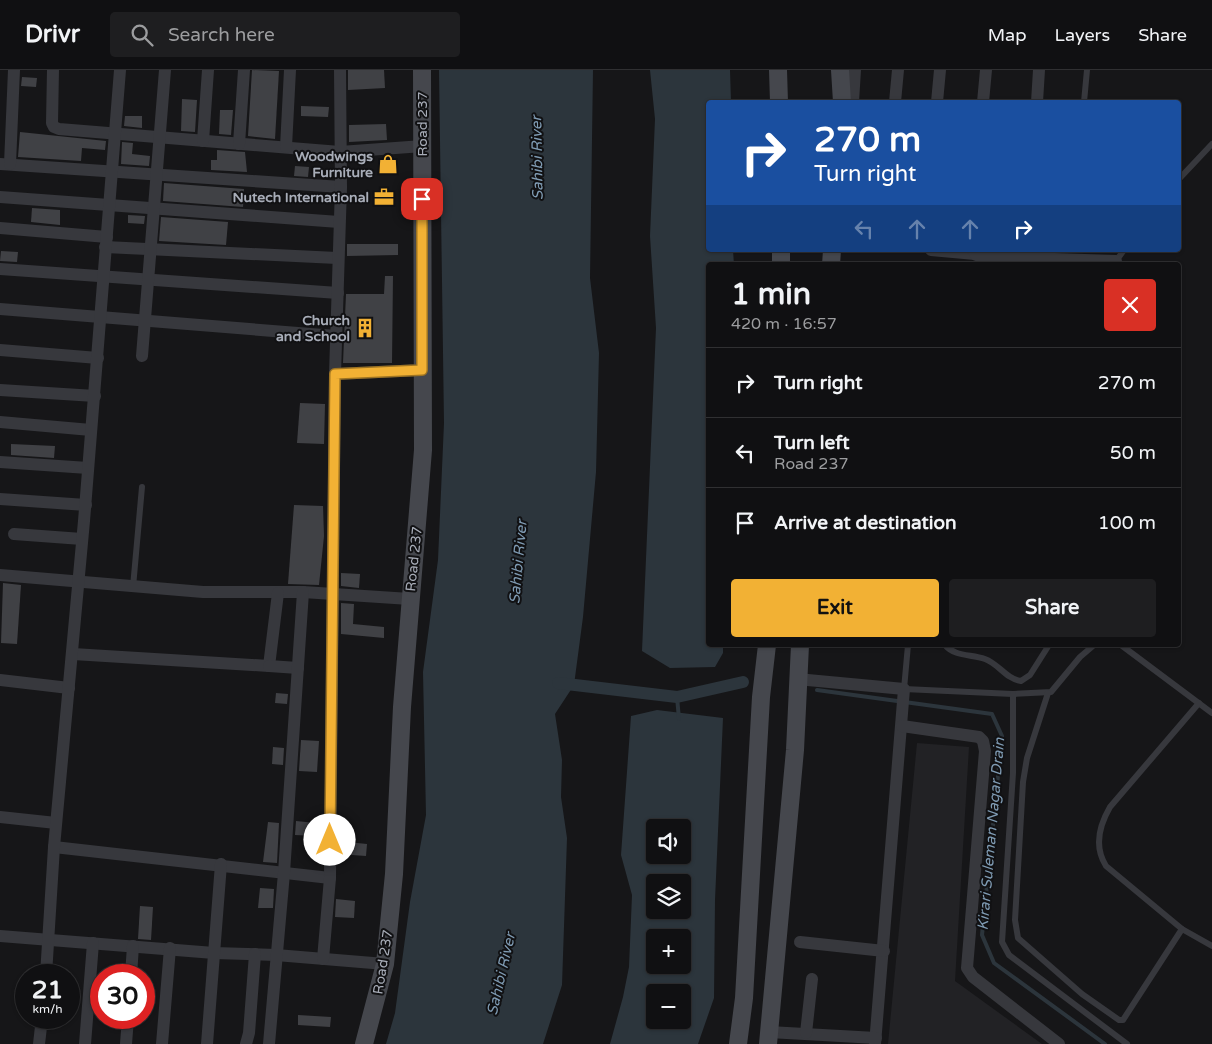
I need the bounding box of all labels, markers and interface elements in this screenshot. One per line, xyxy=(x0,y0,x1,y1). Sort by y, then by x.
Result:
search box xyxy=(110,12,460,57)
text: Drivr xyxy=(25,20,80,49)
icon: search xyxy=(128,21,156,49)
text: Search here xyxy=(168,24,275,46)
text: Map xyxy=(988,24,1027,46)
text: Layers xyxy=(1055,24,1110,46)
text: Share xyxy=(1138,24,1187,46)
street label: Road 237 xyxy=(414,91,431,157)
water label: Sahibi River xyxy=(527,114,547,200)
text: 270 m xyxy=(814,119,921,161)
icon: right xyxy=(731,120,796,185)
place label: Woodwings Furniture xyxy=(295,148,373,181)
shop icon: Woodwings Furniture xyxy=(377,153,399,175)
text: Turn right xyxy=(814,161,916,187)
pin xyxy=(401,178,443,220)
icon: arrive xyxy=(408,185,436,213)
office icon: Nutech International xyxy=(373,186,395,208)
place label: Nutech International xyxy=(232,189,369,206)
icon: left xyxy=(850,215,878,243)
icon: ahead xyxy=(903,215,931,243)
icon: ahead xyxy=(956,215,984,243)
icon: right xyxy=(1009,215,1037,243)
text: 1 min xyxy=(731,276,811,313)
button: close xyxy=(1104,279,1156,331)
place label: Church and School xyxy=(276,312,350,345)
text: 420 m · 16:57 xyxy=(731,314,837,334)
building icon: Church and School xyxy=(354,317,376,339)
icon: right xyxy=(731,369,759,397)
text: Turn right xyxy=(774,372,862,394)
text: 270 m xyxy=(1098,372,1156,394)
text: Turn left xyxy=(774,432,850,454)
icon: left xyxy=(731,439,759,467)
text: 50 m xyxy=(1110,442,1156,464)
text: Road 237 xyxy=(774,454,849,474)
icon: arrive xyxy=(731,509,759,537)
text: Arrive at destination xyxy=(774,512,957,534)
text: 100 m xyxy=(1098,512,1156,534)
water label: Sahibi River xyxy=(505,517,531,605)
street label: Road 237 xyxy=(402,526,426,592)
button: Exit xyxy=(731,579,939,637)
button: Share xyxy=(949,579,1156,637)
water label: Kirari Suleman Nagar Drain xyxy=(974,736,1008,931)
position arrow xyxy=(303,813,355,865)
map controls xyxy=(646,819,691,1029)
button: sound xyxy=(646,819,691,864)
button: layers xyxy=(646,874,691,919)
street label: Road 237 xyxy=(370,928,396,996)
water label: Sahibi River xyxy=(483,929,520,1017)
button: + xyxy=(646,929,691,974)
speed limit sign: 30 xyxy=(90,964,155,1029)
text: 21 xyxy=(32,975,63,1005)
button: − xyxy=(646,984,691,1029)
text: km/h xyxy=(32,1002,63,1016)

